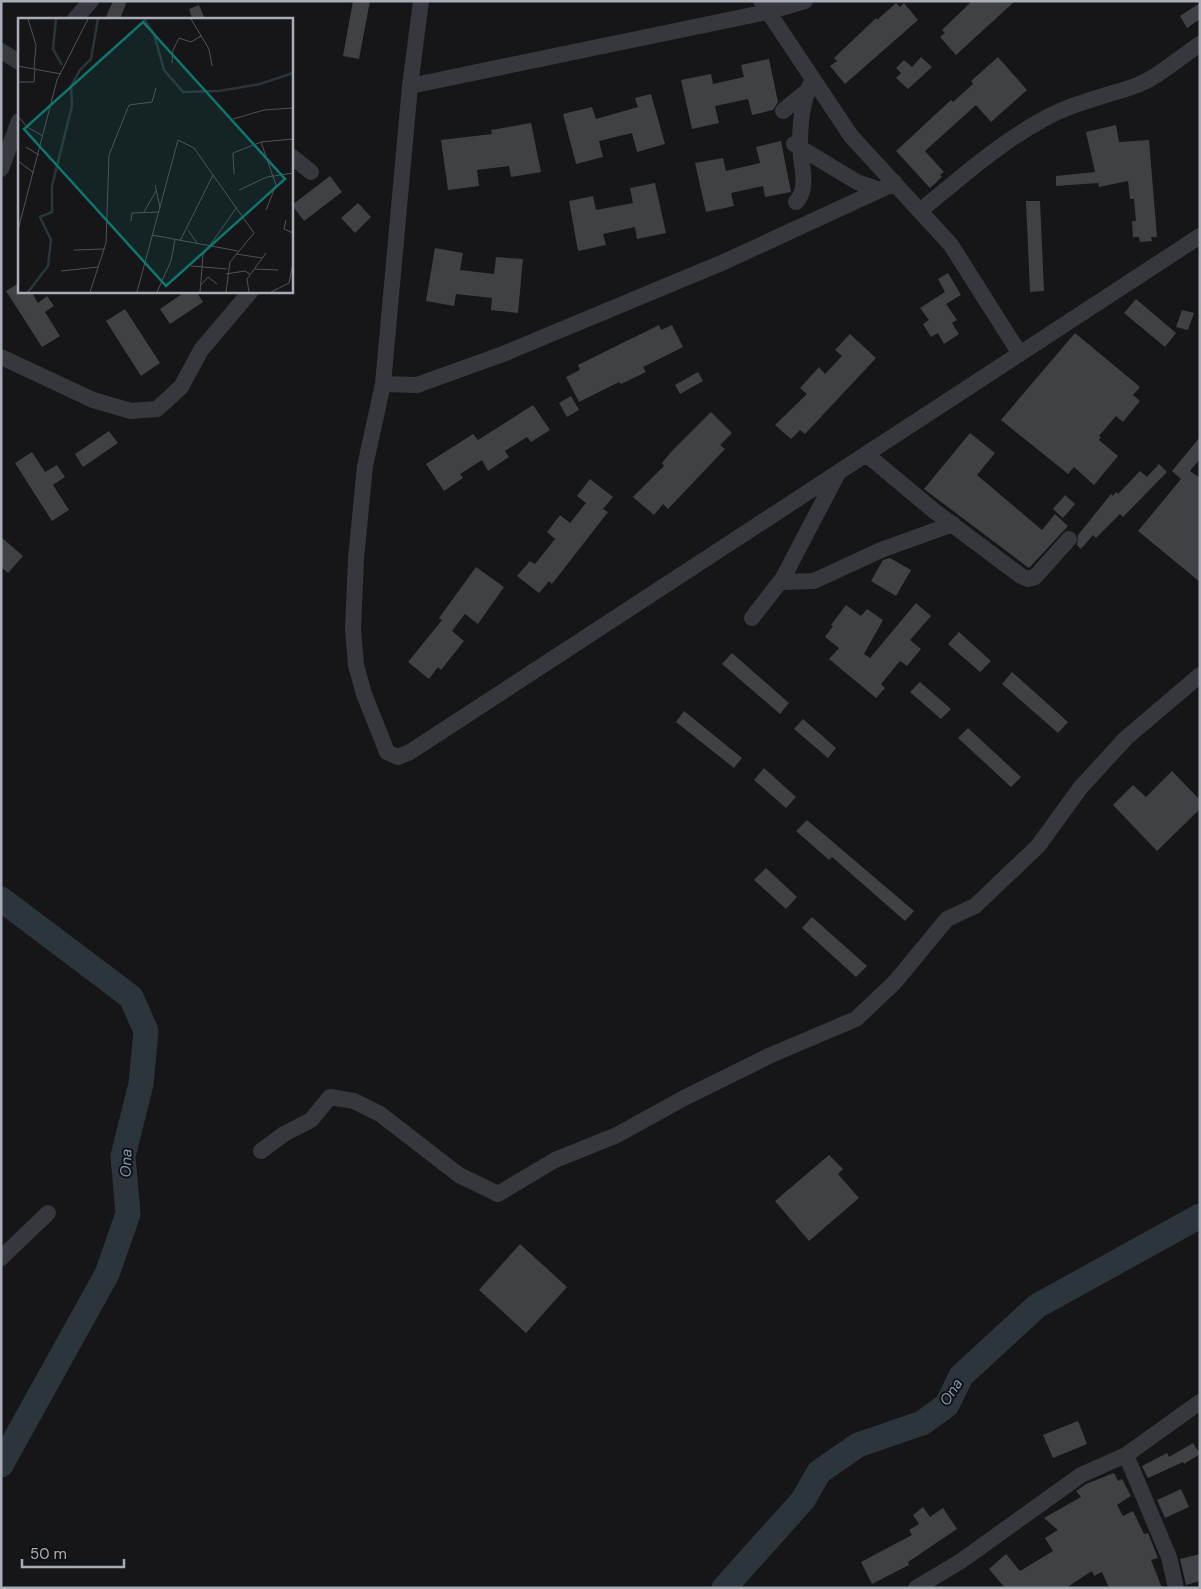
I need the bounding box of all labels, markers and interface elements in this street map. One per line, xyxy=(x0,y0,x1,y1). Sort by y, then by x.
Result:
inset map xyxy=(18,18,292,292)
water label: Ona xyxy=(116,1148,136,1178)
water label: Ona xyxy=(935,1375,967,1409)
scale bar xyxy=(22,1536,125,1568)
text: 50 m xyxy=(30,1544,67,1564)

